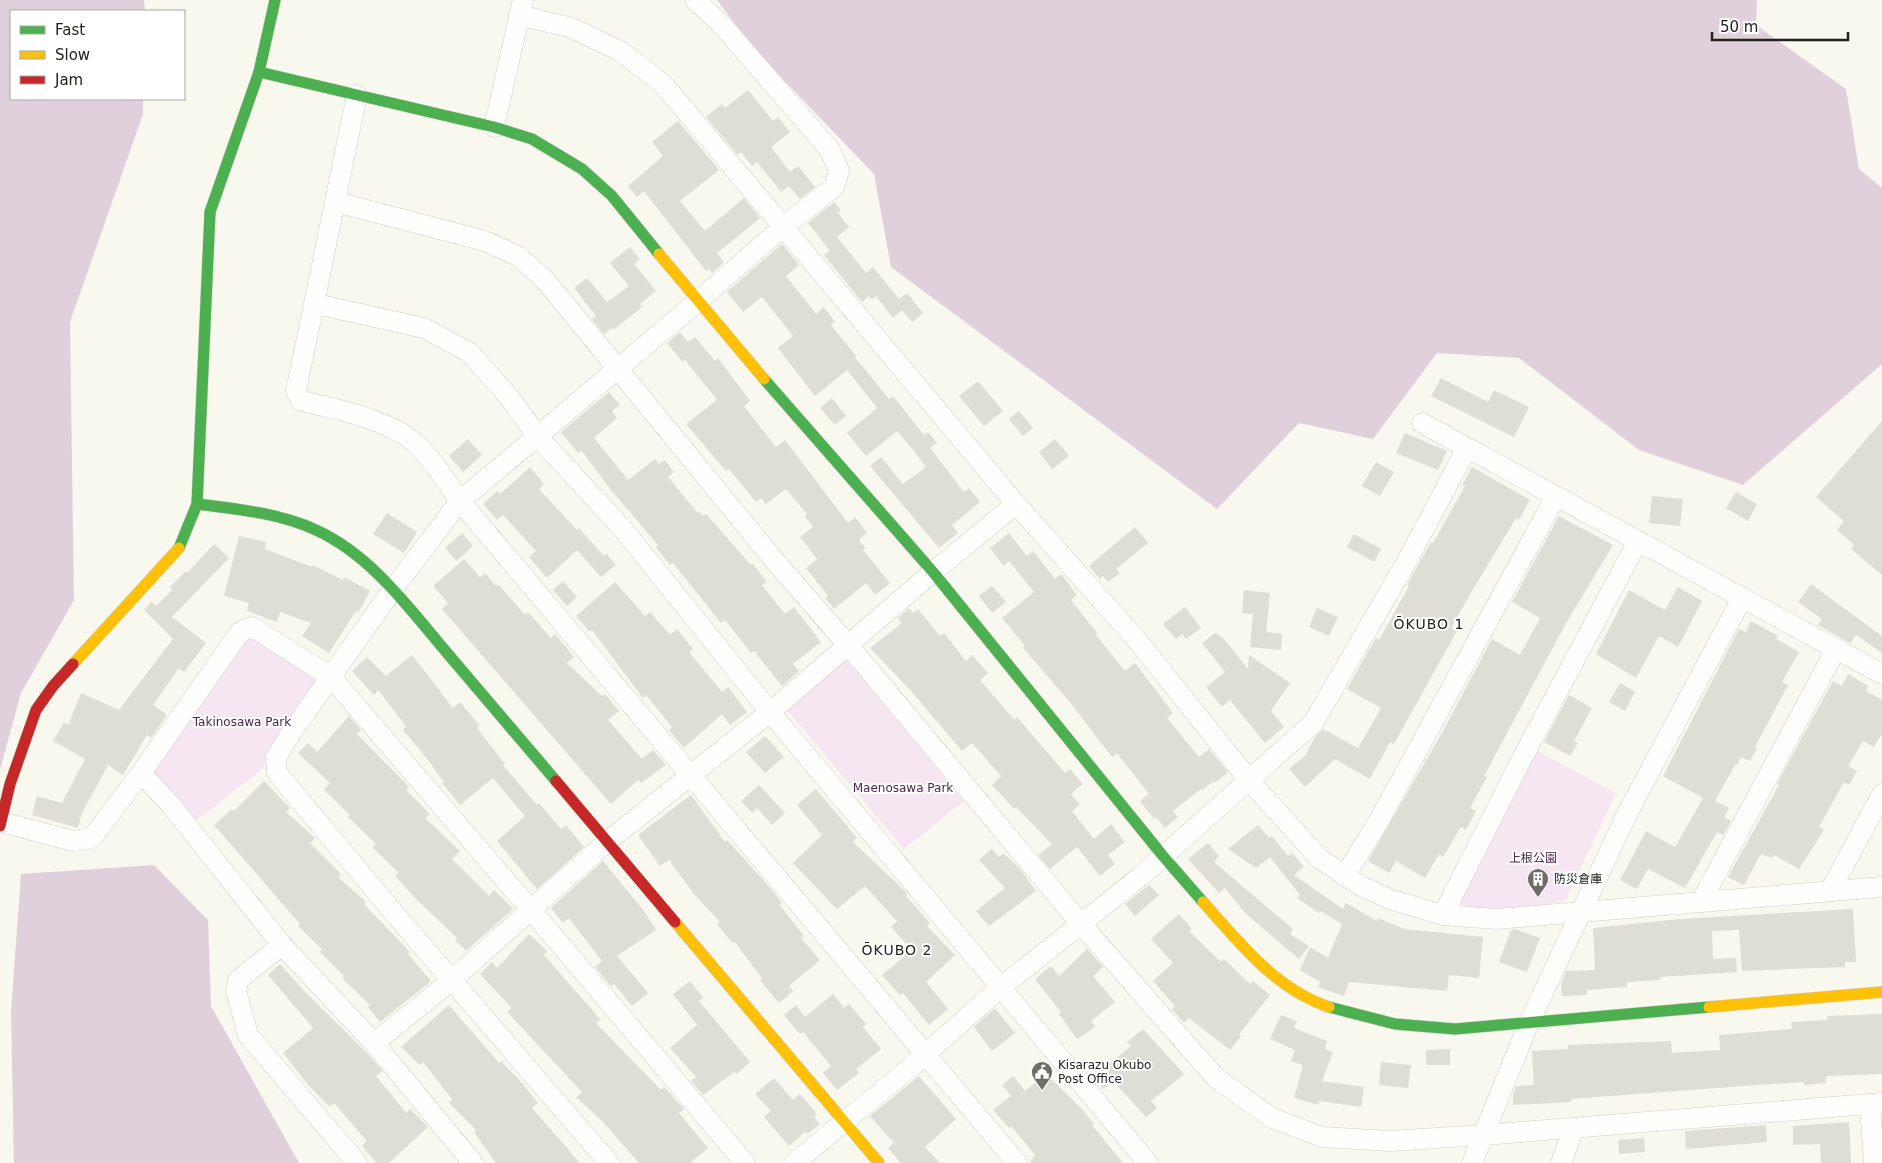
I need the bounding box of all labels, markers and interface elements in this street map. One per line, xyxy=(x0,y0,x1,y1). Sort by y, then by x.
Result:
legend xyxy=(10,10,185,100)
scale bar xyxy=(1712,10,1848,42)
text: 50 m xyxy=(1720,18,1758,36)
text: Fast xyxy=(55,21,85,39)
text: Slow xyxy=(55,46,90,64)
text: Jam xyxy=(54,71,83,89)
district label: ŌKUBO 1 xyxy=(1394,616,1464,632)
park label: Takinosawa Park xyxy=(192,715,291,729)
park label: Maenosawa Park xyxy=(853,781,953,795)
park label: 上根公園 xyxy=(1509,851,1557,865)
building icon: 防災倉庫 xyxy=(1526,867,1550,898)
place label: 防災倉庫 xyxy=(1554,872,1602,886)
district label: ŌKUBO 2 xyxy=(862,942,932,958)
place label: Kisarazu Okubo Post Office xyxy=(1058,1058,1151,1086)
public building icon: Kisarazu Okubo Post Office xyxy=(1030,1060,1054,1091)

